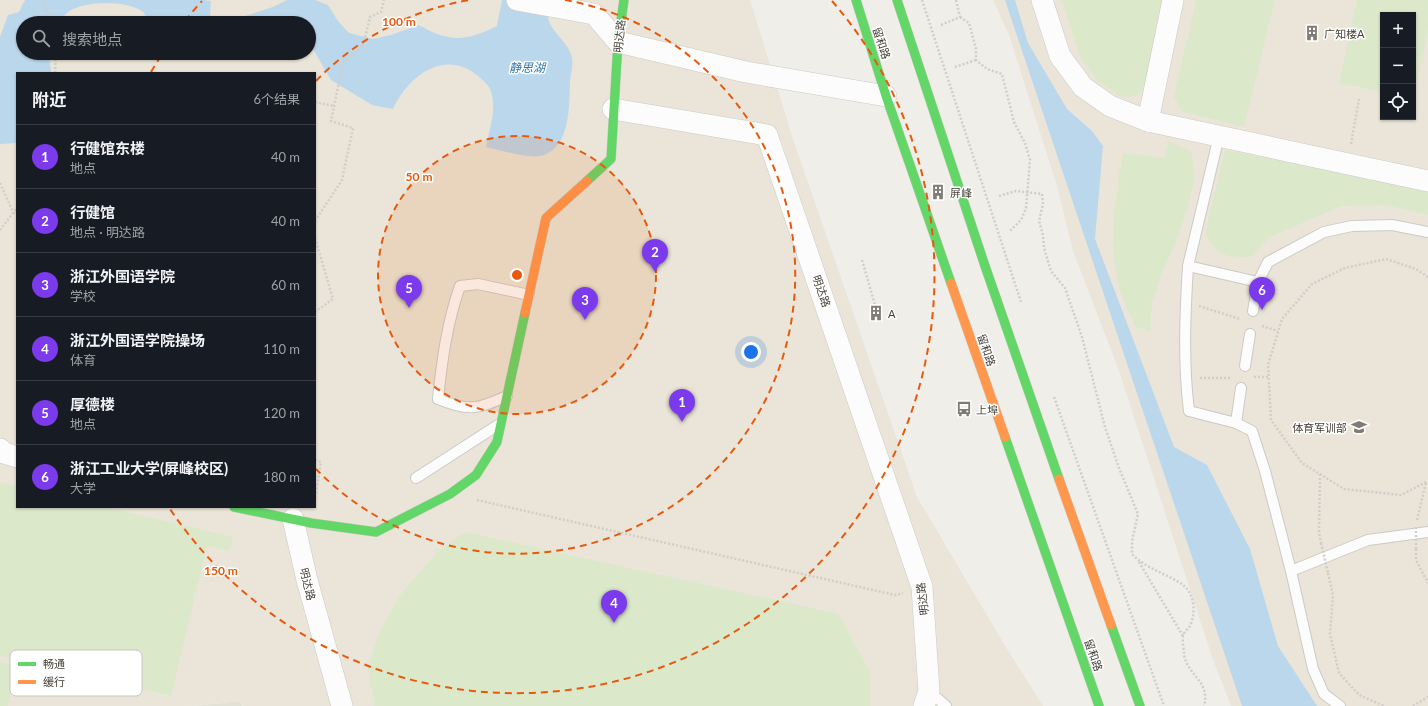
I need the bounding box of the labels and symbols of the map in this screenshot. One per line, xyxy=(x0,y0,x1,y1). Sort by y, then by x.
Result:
text: 100 m xyxy=(382,14,416,29)
street label: 明达路 xyxy=(611,19,627,53)
building icon: 广知楼A xyxy=(1303,24,1321,42)
street label: 留和路 xyxy=(871,25,893,61)
place label: 广知楼A xyxy=(1324,27,1365,40)
water label: 静思湖 xyxy=(509,60,547,75)
text: 50 m xyxy=(406,169,432,184)
building icon: 屏峰 xyxy=(929,183,947,201)
place label: 屏峰 xyxy=(950,186,972,199)
pin: 2 xyxy=(642,239,668,272)
centre of rings xyxy=(510,268,524,282)
street label: 明达路 xyxy=(810,273,834,309)
pin: 5 xyxy=(396,275,422,308)
pin: 6 xyxy=(1249,277,1275,310)
pin: 3 xyxy=(572,287,598,320)
building icon: A xyxy=(867,304,885,322)
place label: A xyxy=(888,307,896,320)
street label: 留和路 xyxy=(975,332,999,368)
your location xyxy=(741,342,761,362)
pin: 1 xyxy=(669,389,695,422)
bus stop icon: 上埠 xyxy=(955,400,973,418)
place label: 上埠 xyxy=(976,403,998,416)
school or university icon: 体育军训部 xyxy=(1350,418,1368,436)
place label: 体育军训部 xyxy=(1292,421,1347,434)
text: 150 m xyxy=(204,563,238,578)
street label: 明达路 xyxy=(298,566,318,602)
street label: 明达路 xyxy=(914,582,930,616)
pin: 4 xyxy=(601,590,627,623)
street label: 留和路 xyxy=(1082,637,1106,673)
legend xyxy=(10,650,142,696)
text: 畅通 xyxy=(43,657,65,670)
text: 缓行 xyxy=(43,675,65,688)

